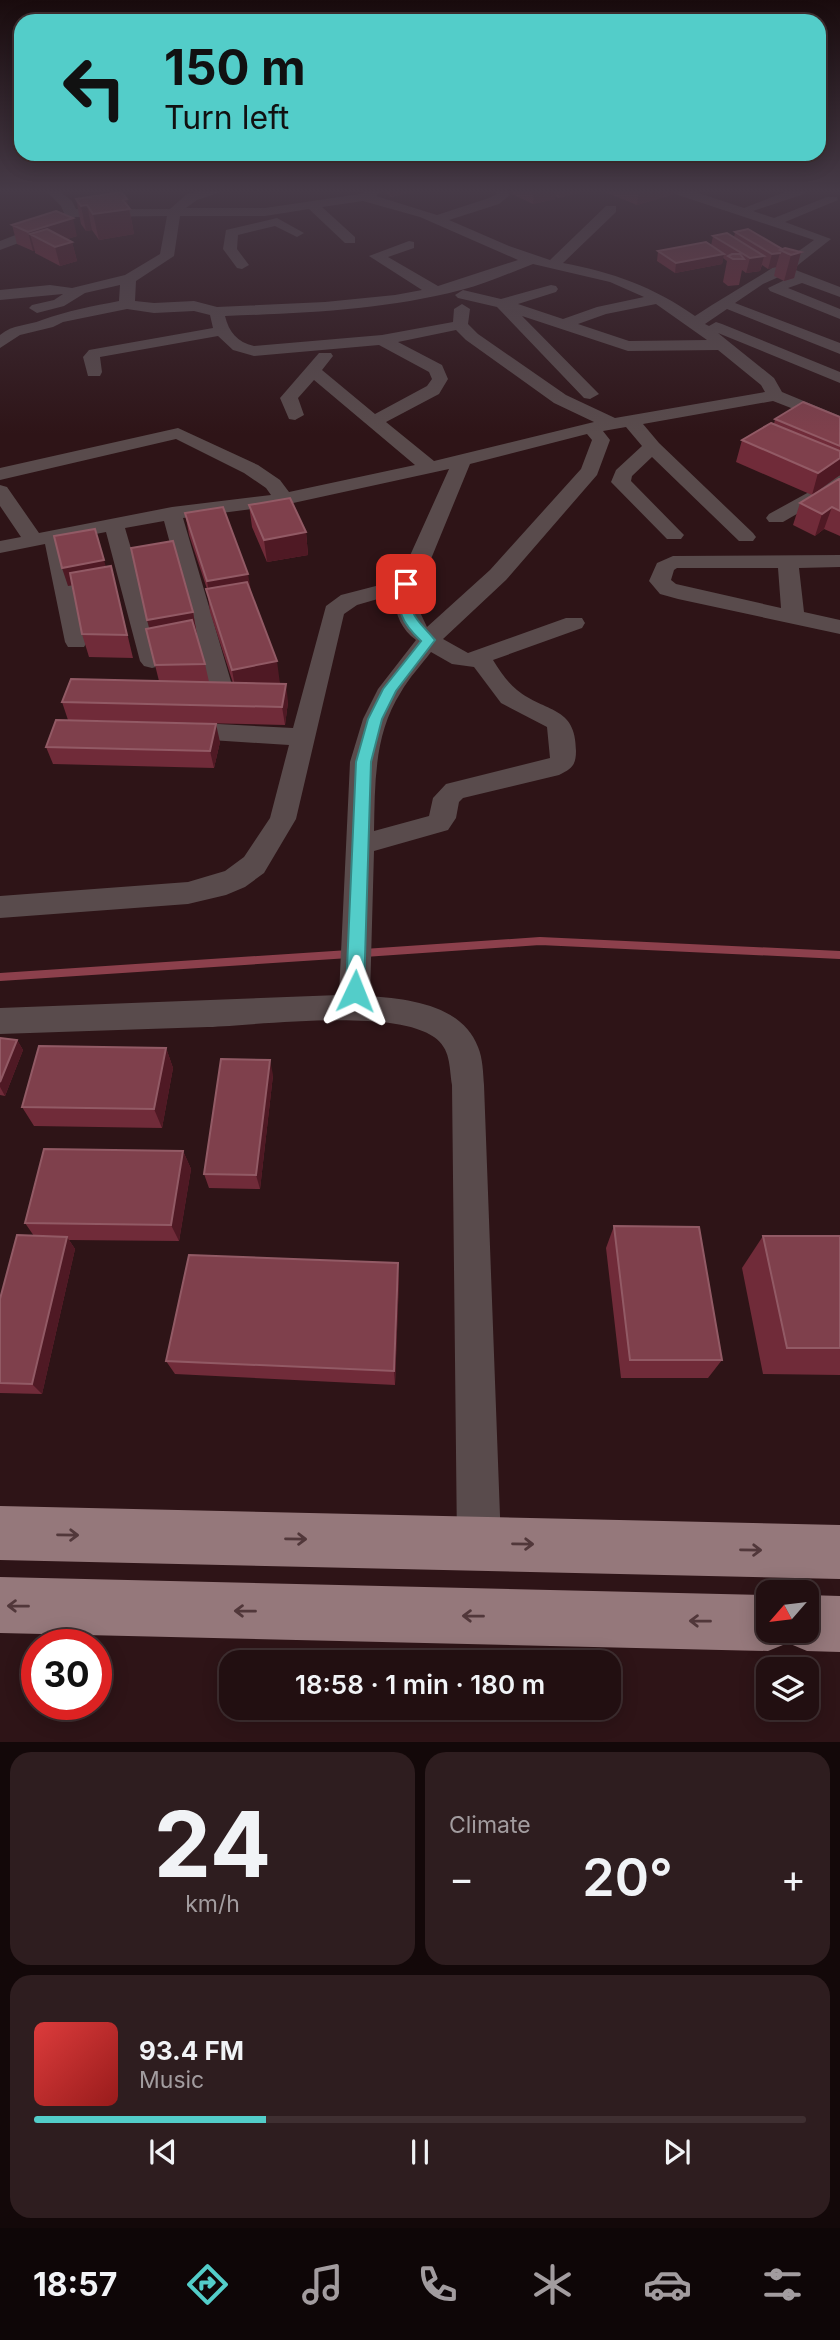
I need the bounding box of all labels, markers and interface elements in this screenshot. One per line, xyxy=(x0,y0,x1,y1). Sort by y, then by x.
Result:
text: 150 m xyxy=(164,38,306,97)
icon: left xyxy=(49,42,140,133)
text: Turn left xyxy=(164,98,289,137)
pin xyxy=(376,554,436,614)
icon: arrive xyxy=(387,565,425,603)
position arrow xyxy=(318,954,392,1028)
one-way arrow xyxy=(56,1528,79,1541)
one-way arrow xyxy=(284,1533,307,1546)
one-way arrow xyxy=(511,1538,534,1551)
one-way arrow xyxy=(739,1543,762,1557)
north arrow xyxy=(756,1580,819,1643)
map controls xyxy=(756,1580,819,1720)
one-way arrow xyxy=(6,1599,29,1612)
one-way arrow xyxy=(234,1604,257,1618)
one-way arrow xyxy=(461,1609,484,1623)
one-way arrow xyxy=(689,1614,712,1628)
speed limit sign: 30 xyxy=(21,1629,112,1720)
button: layers xyxy=(756,1657,819,1720)
text: 18:58 · 1 min · 180 m xyxy=(295,1669,545,1700)
text: 24 xyxy=(154,1789,271,1899)
text: Climate xyxy=(449,1811,531,1839)
text: 20° xyxy=(582,1846,673,1909)
text: − xyxy=(449,1855,474,1901)
text: + xyxy=(781,1855,806,1901)
text: km/h xyxy=(185,1890,240,1918)
text: 93.4 FM xyxy=(139,2035,244,2066)
text: Music xyxy=(139,2066,204,2094)
icon: previous xyxy=(144,2133,182,2171)
icon: pause xyxy=(401,2133,439,2171)
icon: next xyxy=(658,2133,696,2171)
icon: directions xyxy=(183,2260,232,2309)
icon: music xyxy=(298,2260,347,2309)
icon: phone xyxy=(413,2260,462,2309)
icon: climate xyxy=(528,2260,577,2309)
icon: car xyxy=(643,2260,692,2309)
icon: filters xyxy=(758,2260,807,2309)
text: 18:57 xyxy=(33,2265,117,2304)

